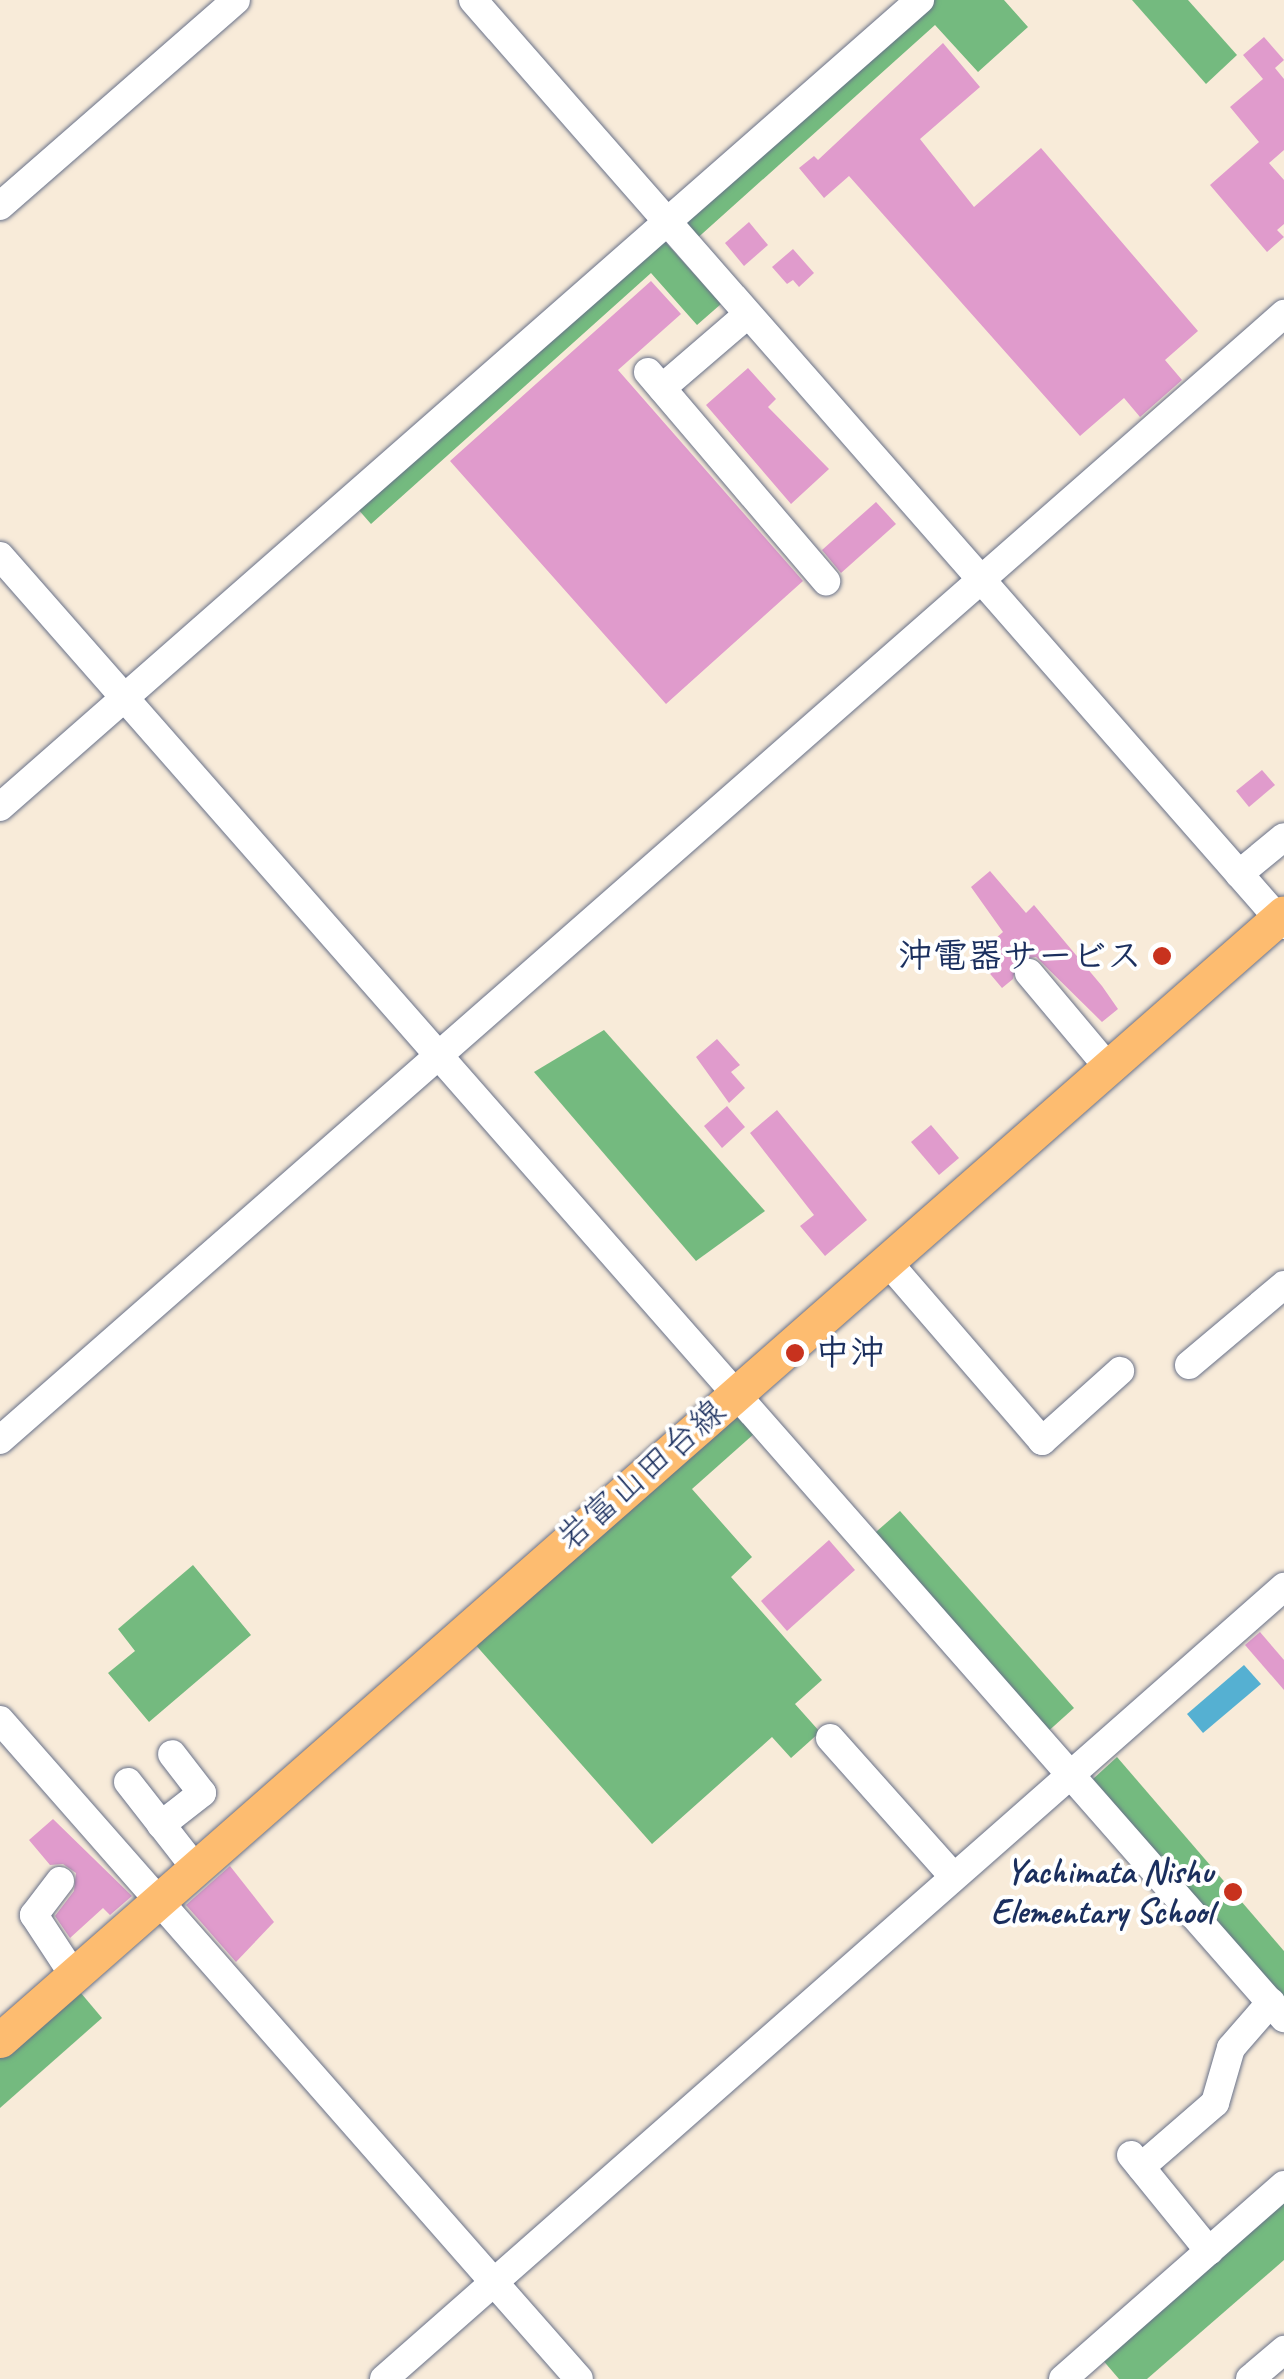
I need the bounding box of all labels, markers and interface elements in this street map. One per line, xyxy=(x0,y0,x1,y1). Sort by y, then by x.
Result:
place label: 沖電器サービス xyxy=(897,935,1142,977)
marker: 沖電器サービス xyxy=(1151,945,1173,967)
place label: 中沖 xyxy=(815,1332,885,1374)
marker: 中沖 xyxy=(784,1342,806,1364)
street label: 岩富山田台線 xyxy=(548,1390,734,1560)
place label: Yachimata Nishu Elementary School xyxy=(991,1851,1213,1933)
marker: Yachimata Nishu Elementary School xyxy=(1222,1881,1244,1903)

